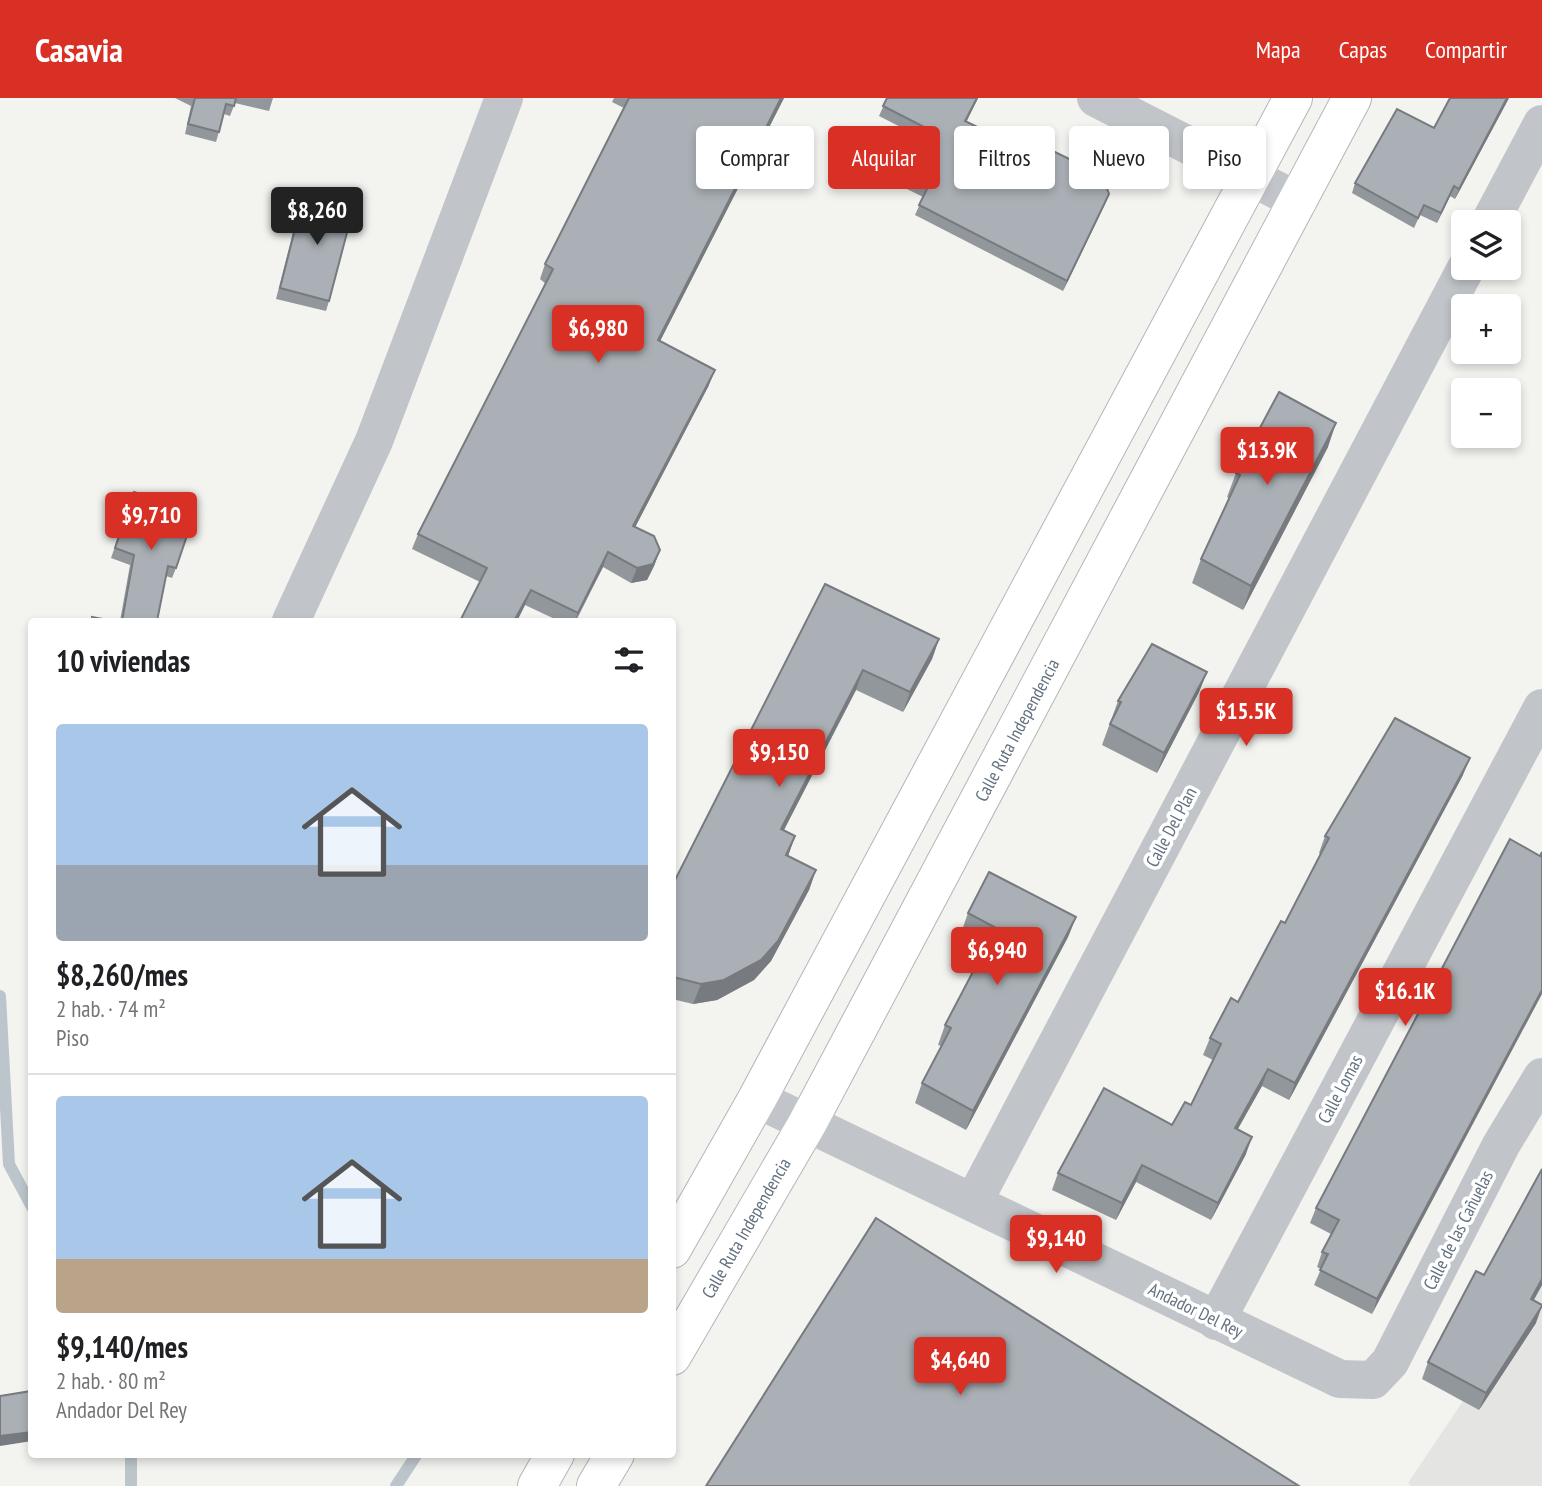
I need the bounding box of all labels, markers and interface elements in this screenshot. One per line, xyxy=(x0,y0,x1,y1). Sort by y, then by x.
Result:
text: Casavia xyxy=(35,28,123,71)
text: Mapa xyxy=(1256,34,1301,65)
text: Capas xyxy=(1339,34,1387,65)
text: Compartir xyxy=(1425,34,1507,65)
chip: Comprar xyxy=(696,126,814,189)
chip: Alquilar xyxy=(828,126,940,189)
chip: Filtros xyxy=(954,126,1055,189)
chip: Nuevo xyxy=(1069,126,1169,189)
chip: Piso xyxy=(1183,126,1266,189)
pin: $8,260 xyxy=(260,188,374,247)
text: $8,260 xyxy=(287,195,347,224)
map controls xyxy=(1451,210,1521,448)
button: layers xyxy=(1451,210,1521,280)
button: + xyxy=(1451,294,1521,364)
pin: $6,980 xyxy=(541,306,655,365)
text: $6,980 xyxy=(568,313,628,342)
button: − xyxy=(1451,378,1521,448)
pin: $13.9K xyxy=(1210,428,1324,487)
text: $13.9K xyxy=(1237,435,1297,464)
pin: $9,710 xyxy=(94,492,208,552)
text: $9,710 xyxy=(121,500,181,529)
text: 10 viviendas xyxy=(56,641,190,680)
icon: filters xyxy=(610,641,648,679)
street label: Calle Ruta Independencia xyxy=(970,655,1064,805)
pin: $15.5K xyxy=(1189,688,1303,748)
text: $15.5K xyxy=(1216,696,1276,725)
pin: $9,150 xyxy=(722,730,836,789)
text: $9,150 xyxy=(749,737,809,766)
icon: home xyxy=(289,769,415,895)
street label: Calle Del Plan xyxy=(1140,783,1202,871)
pin: $6,940 xyxy=(940,928,1054,987)
text: $6,940 xyxy=(967,935,1027,964)
text: $8,260/mes xyxy=(56,955,188,994)
pin: $16.1K xyxy=(1348,968,1462,1028)
text: $16.1K xyxy=(1375,976,1435,1005)
text: 2 hab. · 74 m² xyxy=(56,994,166,1023)
text: Piso xyxy=(56,1023,89,1052)
street label: Calle Lomas xyxy=(1312,1051,1368,1127)
icon: home xyxy=(289,1141,415,1267)
street label: Calle Ruta Independencia xyxy=(696,1154,796,1302)
street label: Calle de las Cañuelas xyxy=(1418,1166,1498,1294)
pin: $9,140 xyxy=(999,1216,1113,1275)
text: $9,140 xyxy=(1026,1223,1086,1252)
street label: Andador Del Rey xyxy=(1145,1277,1247,1343)
text: $9,140/mes xyxy=(56,1327,188,1366)
pin: $4,640 xyxy=(903,1338,1017,1397)
text: $4,640 xyxy=(930,1345,990,1374)
text: 2 hab. · 80 m² xyxy=(56,1366,166,1395)
text: Andador Del Rey xyxy=(56,1395,187,1424)

